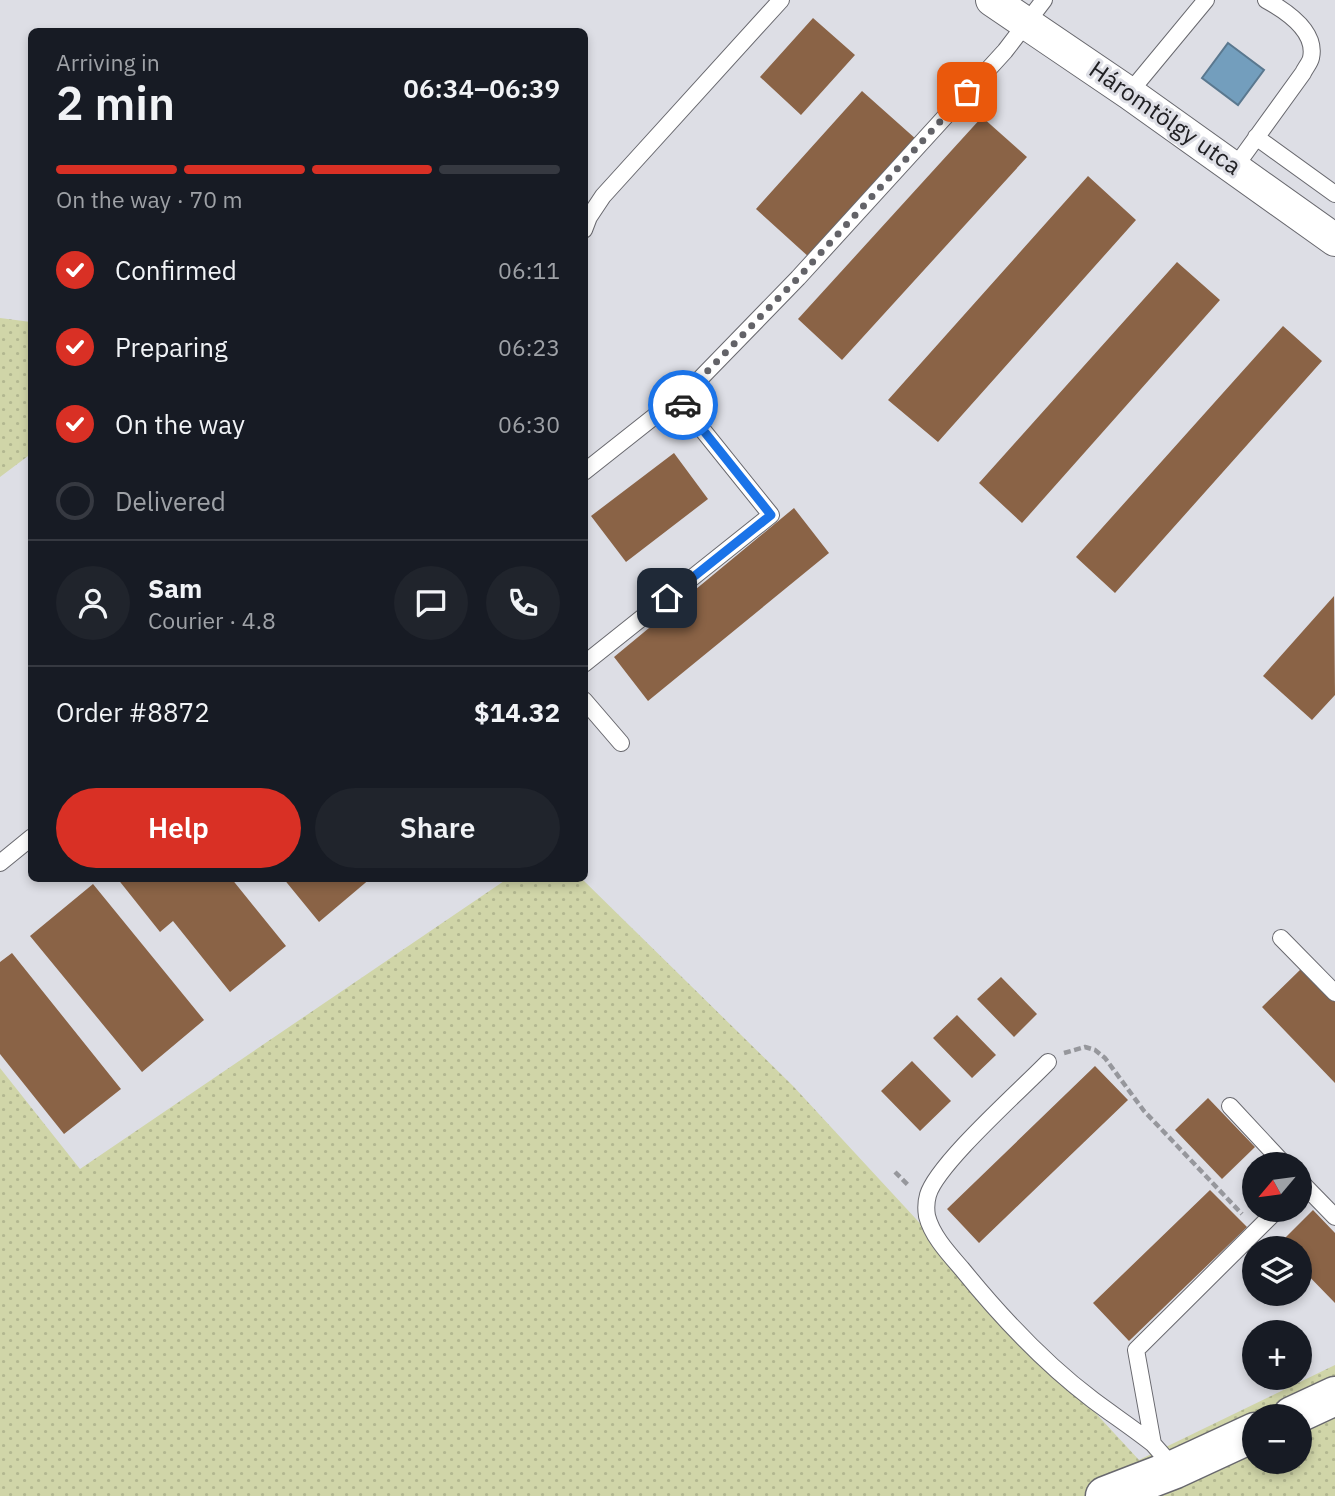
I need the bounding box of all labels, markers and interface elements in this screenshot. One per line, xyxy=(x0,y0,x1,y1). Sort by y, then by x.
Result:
text: Arriving in xyxy=(56,47,160,77)
street label: Háromtölgy utca xyxy=(1083,53,1248,182)
pin xyxy=(937,62,997,122)
text: 06:34–06:39 xyxy=(403,71,560,105)
text: 2 min xyxy=(56,73,175,133)
icon: bag xyxy=(948,73,986,111)
text: On the way · 70 m xyxy=(56,184,243,214)
icon: check xyxy=(56,251,94,289)
text: Confirmed xyxy=(115,253,237,287)
text: 06:11 xyxy=(498,255,560,285)
icon: check xyxy=(56,328,94,366)
text: Preparing xyxy=(115,330,228,364)
text: 06:23 xyxy=(498,332,560,362)
courier xyxy=(648,370,718,440)
icon: car xyxy=(664,386,702,424)
icon: check xyxy=(56,405,94,443)
text: On the way xyxy=(115,407,245,441)
text: 06:30 xyxy=(498,409,560,439)
text: Delivered xyxy=(115,484,226,518)
button: person xyxy=(56,566,130,640)
button: chat xyxy=(394,566,468,640)
button: phone xyxy=(486,566,560,640)
pin xyxy=(637,568,697,628)
text: Sam xyxy=(148,571,202,605)
icon: home xyxy=(648,579,686,617)
text: Courier · 4.8 xyxy=(148,605,276,635)
text: Order #8872 xyxy=(56,695,210,729)
text: $14.32 xyxy=(474,695,560,729)
button: Help xyxy=(56,788,301,868)
button: Share xyxy=(315,788,560,868)
north arrow xyxy=(1242,1152,1312,1222)
map controls xyxy=(1242,1152,1312,1474)
button: layers xyxy=(1242,1236,1312,1306)
button: + xyxy=(1242,1320,1312,1390)
button: − xyxy=(1242,1404,1312,1474)

